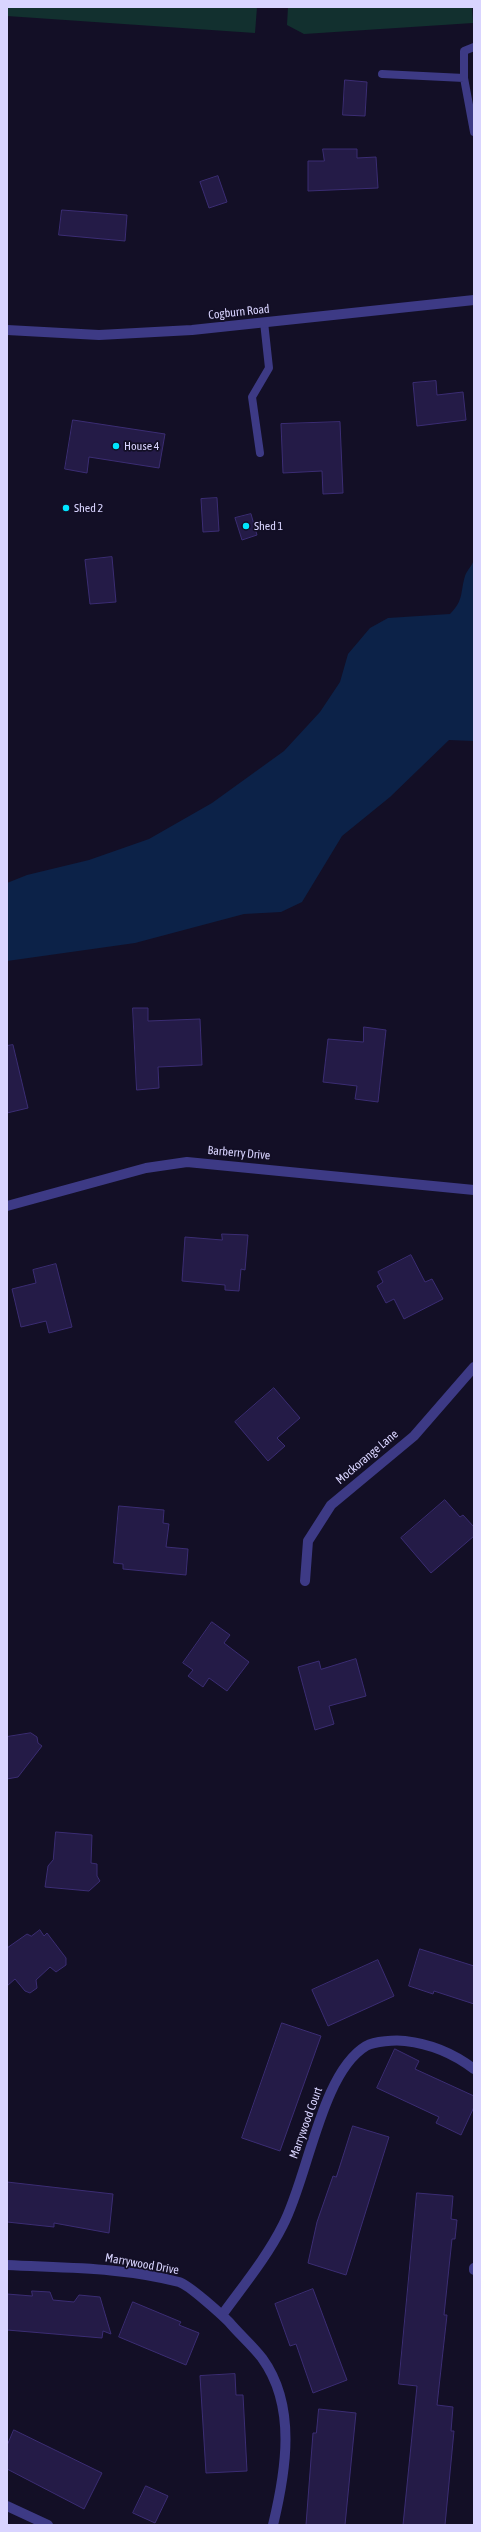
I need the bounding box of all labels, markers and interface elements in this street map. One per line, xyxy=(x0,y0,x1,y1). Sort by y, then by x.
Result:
street label: Cogburn Road xyxy=(208,302,270,322)
place label: House 4 xyxy=(124,439,159,453)
marker: House 4 xyxy=(111,441,121,451)
place label: Shed 2 xyxy=(74,501,103,515)
marker: Shed 2 xyxy=(61,503,71,513)
place label: Shed 1 xyxy=(254,519,283,533)
marker: Shed 1 xyxy=(241,521,251,531)
street label: Barberry Drive xyxy=(207,1143,271,1163)
street label: Mockorange Lane xyxy=(333,1427,401,1487)
street label: Marrywood Court xyxy=(286,2085,326,2161)
street label: Marrywood Drive xyxy=(104,2250,180,2278)

